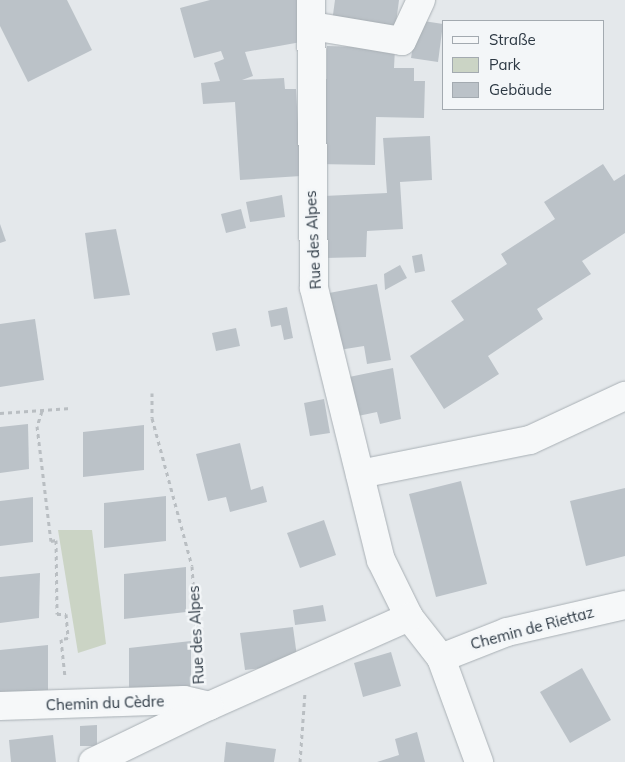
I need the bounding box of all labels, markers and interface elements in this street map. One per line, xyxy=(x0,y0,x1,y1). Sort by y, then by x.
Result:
legend xyxy=(442,20,605,110)
text: Straße xyxy=(489,30,536,49)
text: Park xyxy=(489,55,521,74)
text: Gebäude xyxy=(489,80,552,99)
street label: Rue des Alpes xyxy=(301,190,325,290)
street label: Rue des Alpes xyxy=(184,585,208,685)
street label: Chemin de Riettaz xyxy=(468,603,596,653)
street label: Chemin du Cèdre xyxy=(45,692,165,714)

